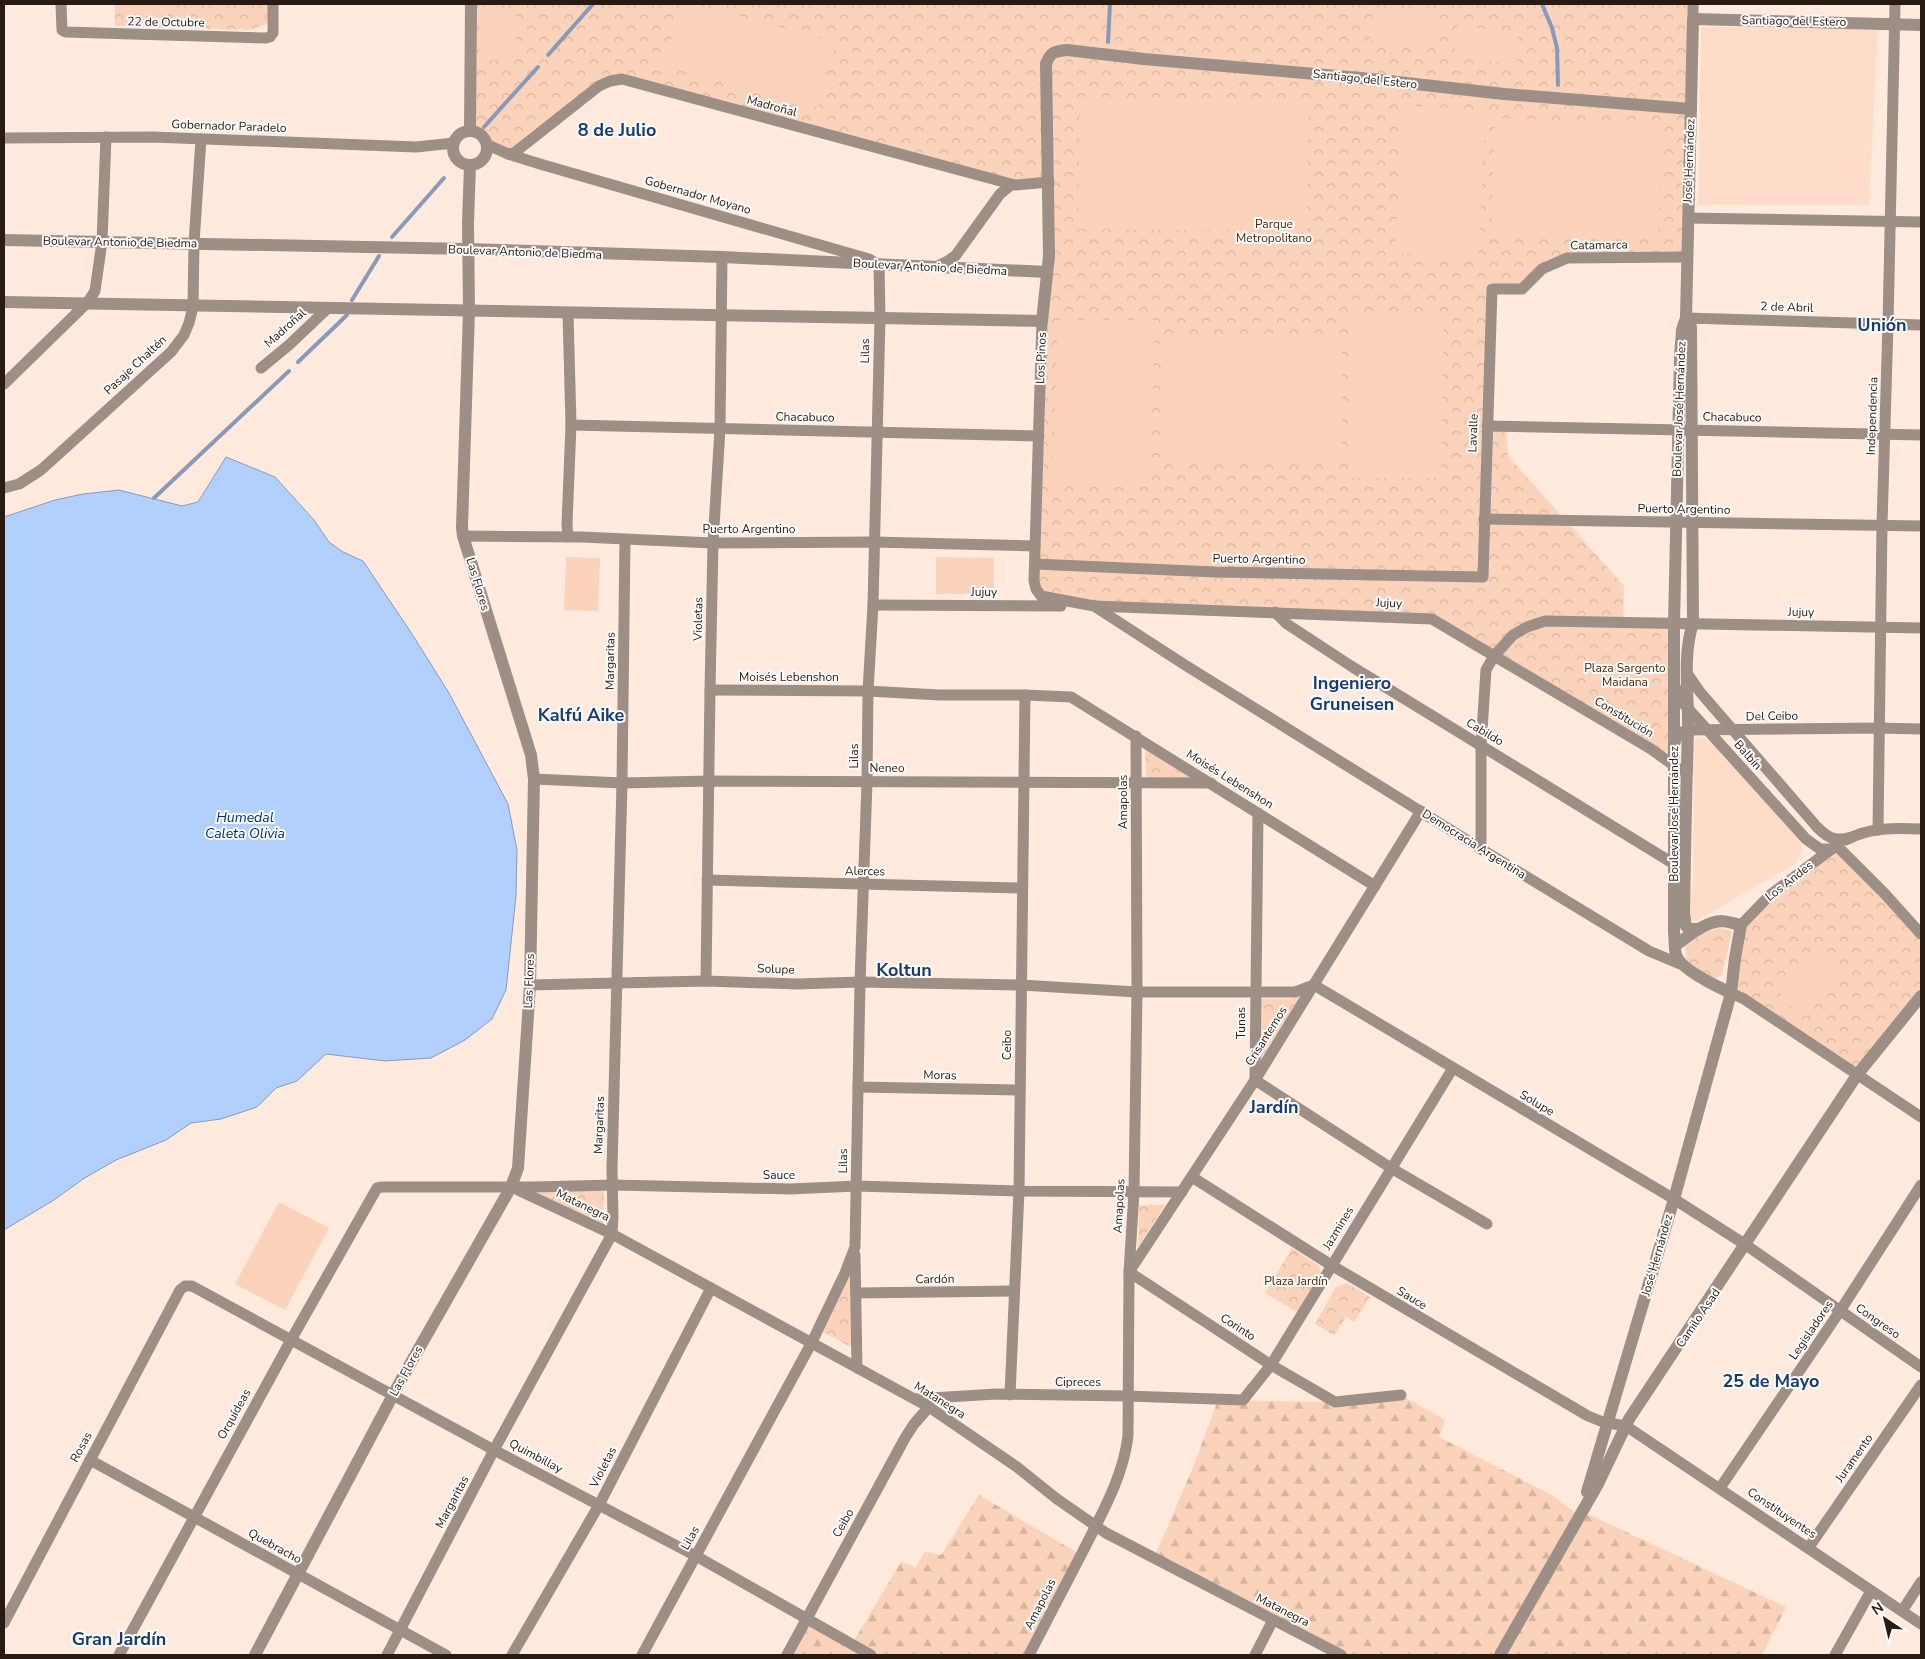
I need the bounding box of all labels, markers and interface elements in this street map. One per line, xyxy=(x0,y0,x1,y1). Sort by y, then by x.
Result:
street label: Santiago del Estero xyxy=(1741,12,1847,30)
street label: 22 de Octubre xyxy=(127,13,205,31)
street label: Santiago del Estero xyxy=(1312,66,1418,92)
street label: Madroñal xyxy=(745,92,799,120)
street label: Gobernador Paradelo xyxy=(171,116,287,136)
district label: 8 de Julio xyxy=(578,118,656,142)
street label: José Hernández xyxy=(1679,118,1698,205)
street label: Gobernador Moyano xyxy=(643,172,753,218)
park label: Parque Metropolitano xyxy=(1236,216,1312,246)
street label: Boulevar Antonio de Biedma xyxy=(43,233,197,251)
street label: Catamarca xyxy=(1570,236,1628,254)
street label: Boulevar Antonio de Biedma xyxy=(448,241,602,263)
street label: Boulevar Antonio de Biedma xyxy=(853,255,1007,279)
street label: 2 de Abril xyxy=(1760,298,1814,316)
street label: Madroñal xyxy=(261,305,310,351)
district label: Unión xyxy=(1857,313,1907,337)
street label: Pasaje Chaltén xyxy=(100,332,170,398)
street label: Los Pinos xyxy=(1032,332,1050,384)
street label: Lilas xyxy=(857,338,873,364)
street label: Boulevar José Hernández xyxy=(1669,341,1689,477)
street label: Independencia xyxy=(1863,377,1881,455)
street label: Chacabuco xyxy=(775,408,835,426)
street label: Chacabuco xyxy=(1702,408,1762,426)
street label: Lavalle xyxy=(1464,413,1482,453)
street label: Puerto Argentino xyxy=(1637,500,1731,518)
street label: Puerto Argentino xyxy=(703,521,796,537)
street label: Puerto Argentino xyxy=(1212,550,1306,568)
street label: Las Flores xyxy=(462,555,494,613)
street label: Jujuy xyxy=(970,584,998,600)
street label: Jujuy xyxy=(1374,594,1403,612)
street label: Violetas xyxy=(690,597,706,642)
street label: Jujuy xyxy=(1787,604,1815,620)
street label: Margaritas xyxy=(601,632,619,690)
park label: Plaza Sargento Maidana xyxy=(1584,660,1666,690)
street label: Moisés Lebenshon xyxy=(739,669,839,685)
district label: Ingeniero Gruneisen xyxy=(1310,671,1394,716)
street label: Constitución xyxy=(1591,693,1657,741)
district label: Kalfú Aike xyxy=(538,703,624,727)
street label: Del Ceibo xyxy=(1746,708,1799,724)
street label: Cabildo xyxy=(1463,715,1507,750)
street label: Balbín xyxy=(1730,737,1766,773)
street label: Lilas xyxy=(846,743,862,768)
street label: Moisés Lebenshon xyxy=(1183,746,1277,812)
street label: Boulevar José Hernández xyxy=(1666,746,1682,882)
street label: Neneo xyxy=(869,760,905,776)
street label: Amapolas xyxy=(1115,774,1131,829)
street label: Democracia Argentina xyxy=(1419,806,1529,882)
water label: Humedal Caleta Olivia xyxy=(205,808,285,843)
street label: Los Andes xyxy=(1762,857,1816,905)
street label: Alerces xyxy=(845,863,886,879)
street label: Las Flores xyxy=(520,953,538,1009)
district label: Koltun xyxy=(876,958,932,982)
street label: Solupe xyxy=(757,960,795,978)
street label: Crisantemos xyxy=(1241,1003,1291,1069)
street label: Tunas xyxy=(1233,1007,1249,1039)
street label: Ceibo xyxy=(999,1029,1015,1060)
street label: Moras xyxy=(923,1067,957,1083)
street label: Solupe xyxy=(1517,1086,1557,1120)
district label: Jardín xyxy=(1248,1095,1299,1119)
street label: Margaritas xyxy=(590,1096,608,1154)
street label: Lilas xyxy=(835,1148,851,1174)
street label: Sauce xyxy=(763,1167,795,1183)
street label: Amapolas xyxy=(1110,1178,1128,1234)
street label: Matanegra xyxy=(553,1185,613,1225)
street label: Jazmines xyxy=(1318,1203,1357,1253)
street label: José Hernández xyxy=(1637,1212,1676,1299)
street label: Cardón xyxy=(915,1271,955,1287)
park label: Plaza Jardín xyxy=(1264,1273,1328,1289)
street label: Sauce xyxy=(1394,1283,1430,1313)
street label: Camilo Asad xyxy=(1672,1285,1724,1351)
street label: Legisladores xyxy=(1785,1297,1837,1363)
street label: Congreso xyxy=(1852,1300,1904,1342)
street label: Corinto xyxy=(1217,1310,1259,1345)
street label: Las Flores xyxy=(386,1343,426,1399)
district label: 25 de Mayo xyxy=(1723,1369,1819,1393)
street label: Cipreces xyxy=(1055,1374,1101,1390)
street label: Matanegra xyxy=(911,1378,969,1422)
street label: Orquídeas xyxy=(214,1386,255,1442)
street label: Rosas xyxy=(66,1429,96,1465)
street label: Juramento xyxy=(1831,1430,1877,1486)
street label: Quimbillay xyxy=(506,1435,566,1477)
street label: Violetas xyxy=(585,1444,620,1491)
street label: Margaritas xyxy=(431,1473,473,1531)
street label: Constituyentes xyxy=(1744,1484,1820,1542)
street label: Ceibo xyxy=(829,1506,858,1540)
street label: Lilas xyxy=(677,1523,703,1553)
street label: Quebracho xyxy=(245,1525,305,1567)
street label: Amapolas xyxy=(1020,1576,1060,1632)
street label: Matanegra xyxy=(1254,1590,1312,1630)
north arrow xyxy=(1860,1594,1910,1644)
text: N xyxy=(1868,1598,1888,1620)
district label: Gran Jardín xyxy=(72,1627,166,1651)

